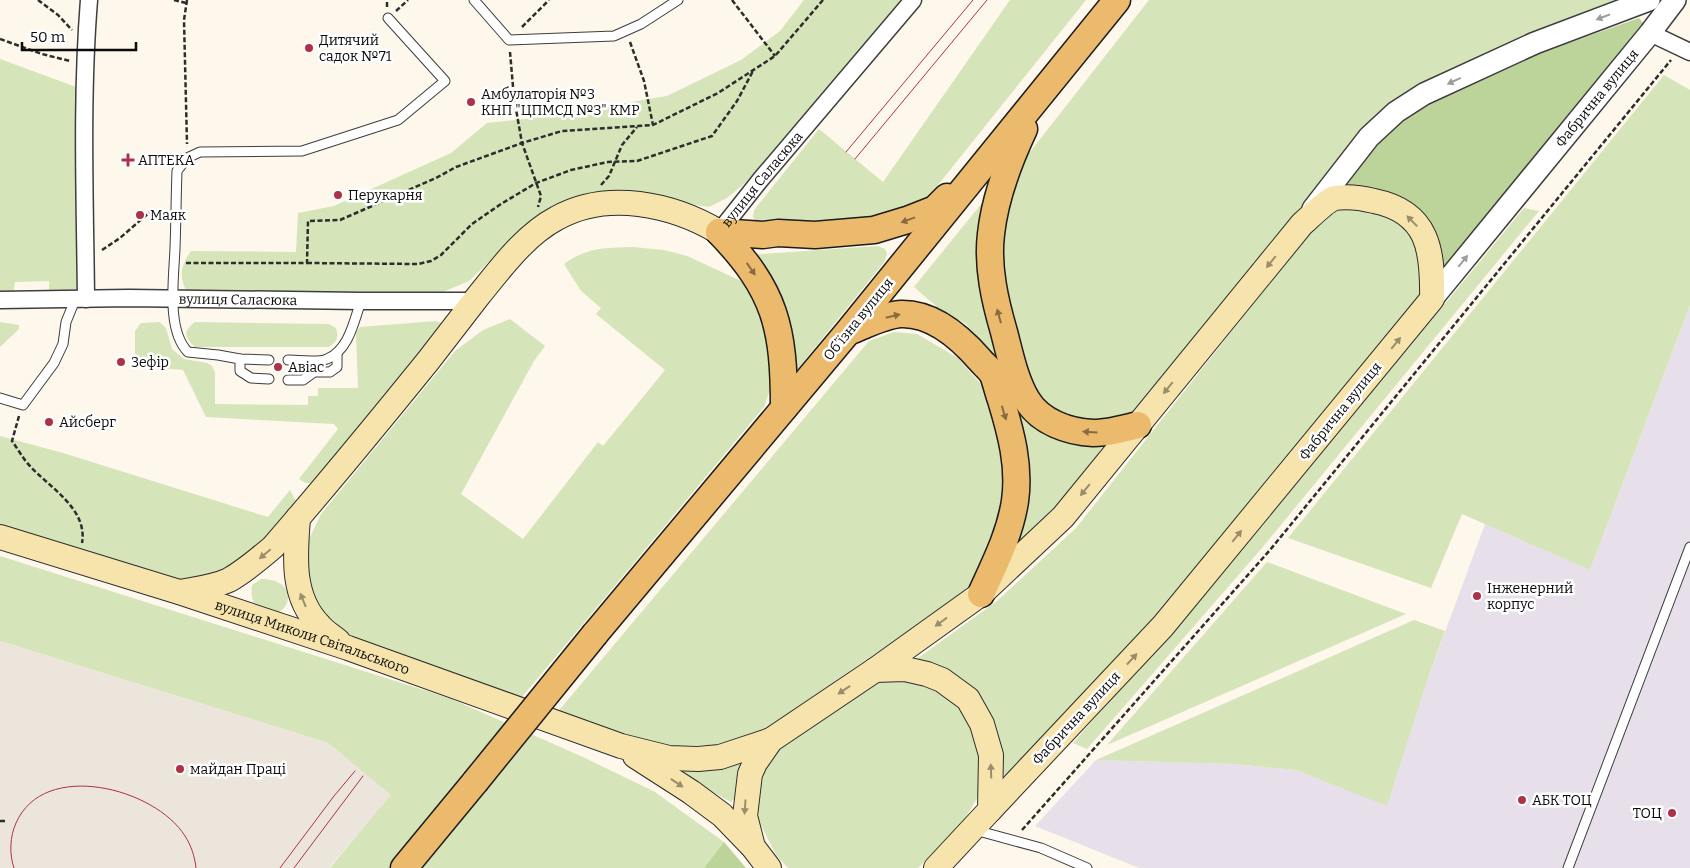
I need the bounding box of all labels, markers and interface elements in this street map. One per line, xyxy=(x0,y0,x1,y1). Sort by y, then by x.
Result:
one-way arrow xyxy=(1595,13,1610,21)
scale bar xyxy=(22,20,136,52)
text: 50 m xyxy=(30,28,66,46)
place label: Дитячий садок №71 xyxy=(319,32,392,65)
marker: Дитячий садок №71 xyxy=(303,42,315,54)
street label: Фабрична вулиця xyxy=(1552,46,1642,151)
one-way arrow xyxy=(1447,77,1461,85)
place label: Амбулаторія №3 КНП "ЦПМСД №3" КМР xyxy=(481,86,640,119)
marker: Амбулаторія №3 КНП "ЦПМСД №3" КМР xyxy=(465,96,477,108)
street label: вулиця Саласюка xyxy=(718,128,807,231)
place label: АПТЕКА xyxy=(138,152,194,169)
marker: АПТЕКА xyxy=(122,154,134,166)
place label: Перукарня xyxy=(348,187,423,204)
marker: Перукарня xyxy=(332,189,344,201)
place label: Маяк xyxy=(150,207,187,224)
marker: Маяк xyxy=(134,209,146,221)
one-way arrow xyxy=(1406,215,1418,227)
one-way arrow xyxy=(900,217,915,224)
one-way arrow xyxy=(1265,255,1276,268)
one-way arrow xyxy=(1457,255,1468,268)
one-way arrow xyxy=(746,262,756,276)
street label: Обʼїзна вулиця xyxy=(820,274,897,364)
street label: вулиця Саласюка xyxy=(178,291,298,309)
one-way arrow xyxy=(995,308,1003,323)
one-way arrow xyxy=(886,312,901,320)
one-way arrow xyxy=(1390,336,1401,349)
place label: Зефір xyxy=(131,354,169,371)
marker: Зефір xyxy=(115,356,127,368)
place label: Авіас xyxy=(288,359,324,376)
street label: Фабрична вулиця xyxy=(1296,359,1385,464)
marker: Авіас xyxy=(272,361,284,373)
one-way arrow xyxy=(1163,381,1174,394)
one-way arrow xyxy=(1001,406,1009,421)
place label: Айсберг xyxy=(59,414,116,431)
marker: Айсберг xyxy=(43,416,55,428)
one-way arrow xyxy=(1082,427,1098,435)
one-way arrow xyxy=(1079,483,1090,496)
one-way arrow xyxy=(1232,530,1243,543)
one-way arrow xyxy=(259,548,271,559)
place label: Інженерний корпус xyxy=(1487,580,1573,613)
marker: Інженерний корпус xyxy=(1471,590,1483,602)
one-way arrow xyxy=(299,593,307,608)
street label: вулиця Миколи Світальського xyxy=(213,597,412,678)
one-way arrow xyxy=(934,617,948,627)
one-way arrow xyxy=(1126,654,1138,666)
street label: Фабрична вулиця xyxy=(1029,668,1124,769)
one-way arrow xyxy=(837,685,851,695)
place label: майдан Праці xyxy=(190,761,286,778)
marker: майдан Праці xyxy=(174,763,186,775)
one-way arrow xyxy=(987,763,995,779)
one-way arrow xyxy=(670,778,683,788)
place label: АБК ТОЦ xyxy=(1532,792,1592,809)
marker: АБК ТОЦ xyxy=(1516,794,1528,806)
one-way arrow xyxy=(741,799,749,815)
place label: ТОЦ xyxy=(1633,805,1662,822)
marker: ТОЦ xyxy=(1666,807,1678,819)

